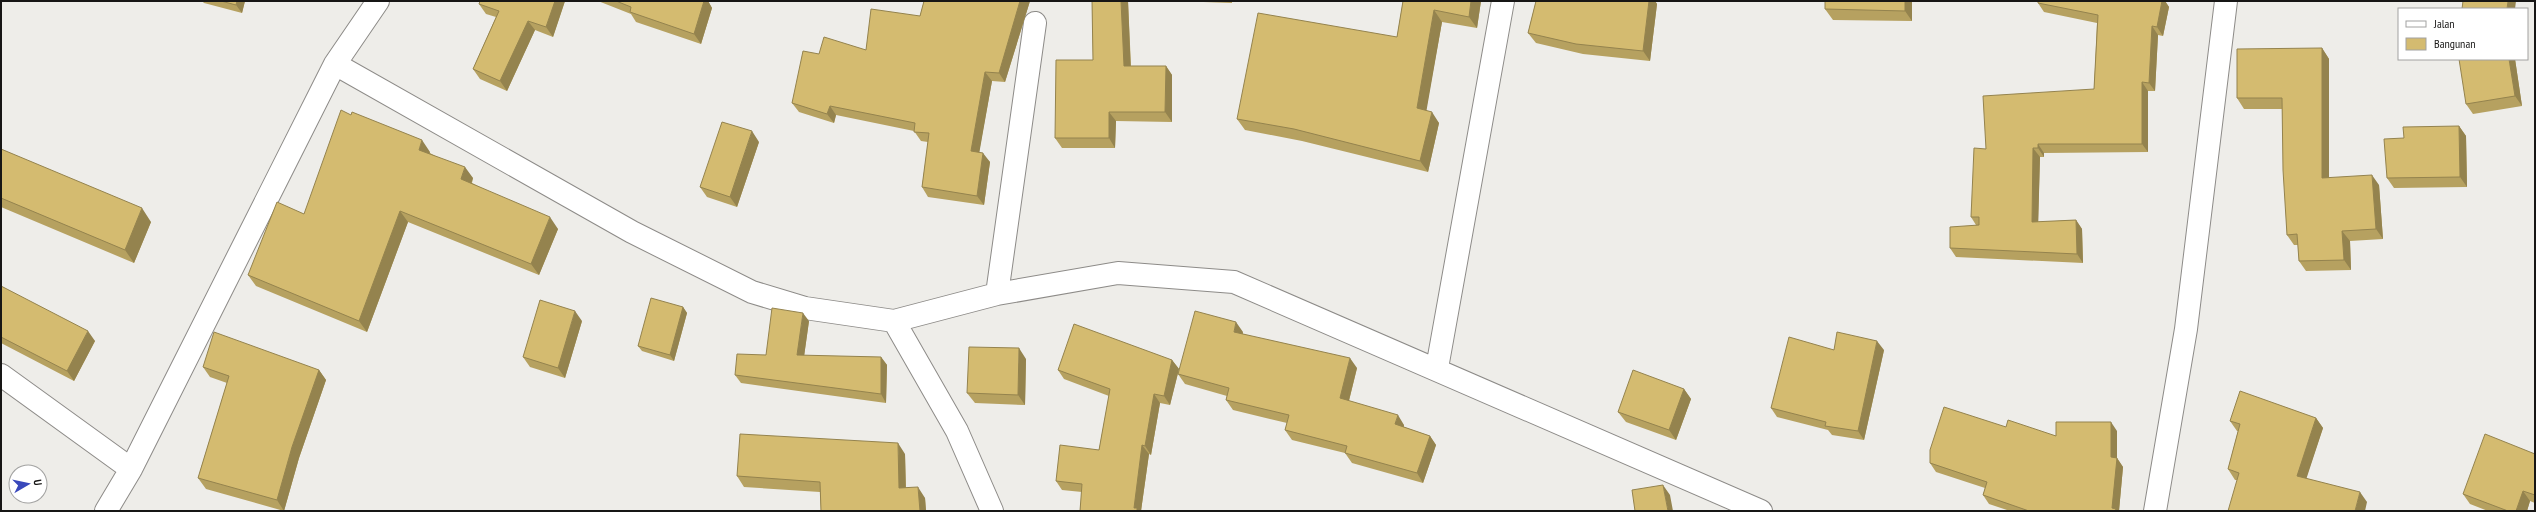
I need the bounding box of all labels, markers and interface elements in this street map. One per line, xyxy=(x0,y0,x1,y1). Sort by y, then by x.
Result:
legend xyxy=(2398,8,2528,60)
text: Jalan xyxy=(2433,16,2455,31)
text: Bangunan xyxy=(2434,36,2475,51)
north arrow xyxy=(8,464,48,504)
text: U xyxy=(31,479,45,487)

